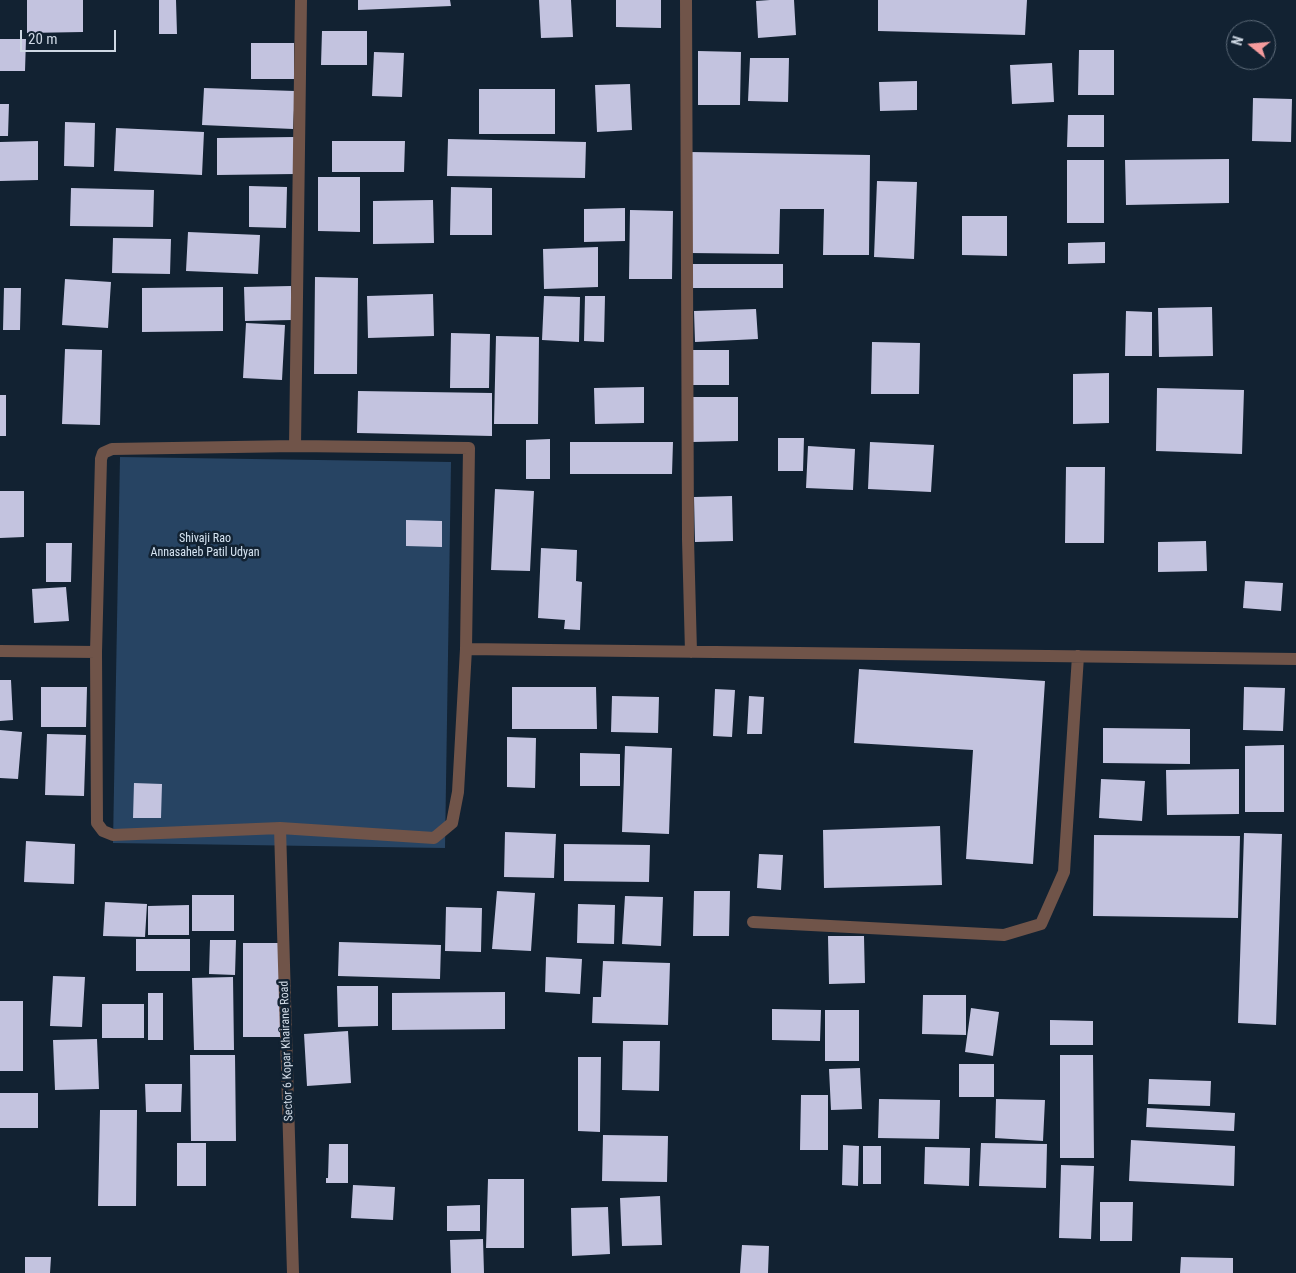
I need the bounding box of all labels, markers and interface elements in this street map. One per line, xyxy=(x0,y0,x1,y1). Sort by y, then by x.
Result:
scale bar xyxy=(22,20,119,52)
north arrow xyxy=(1226,20,1276,70)
text: 20 m xyxy=(28,30,58,48)
text: N xyxy=(1229,34,1247,47)
park label: Shivaji Rao Annasaheb Patil Udyan xyxy=(151,532,259,560)
street label: Sector 6 Kopar Khairane Road xyxy=(277,980,297,1122)

